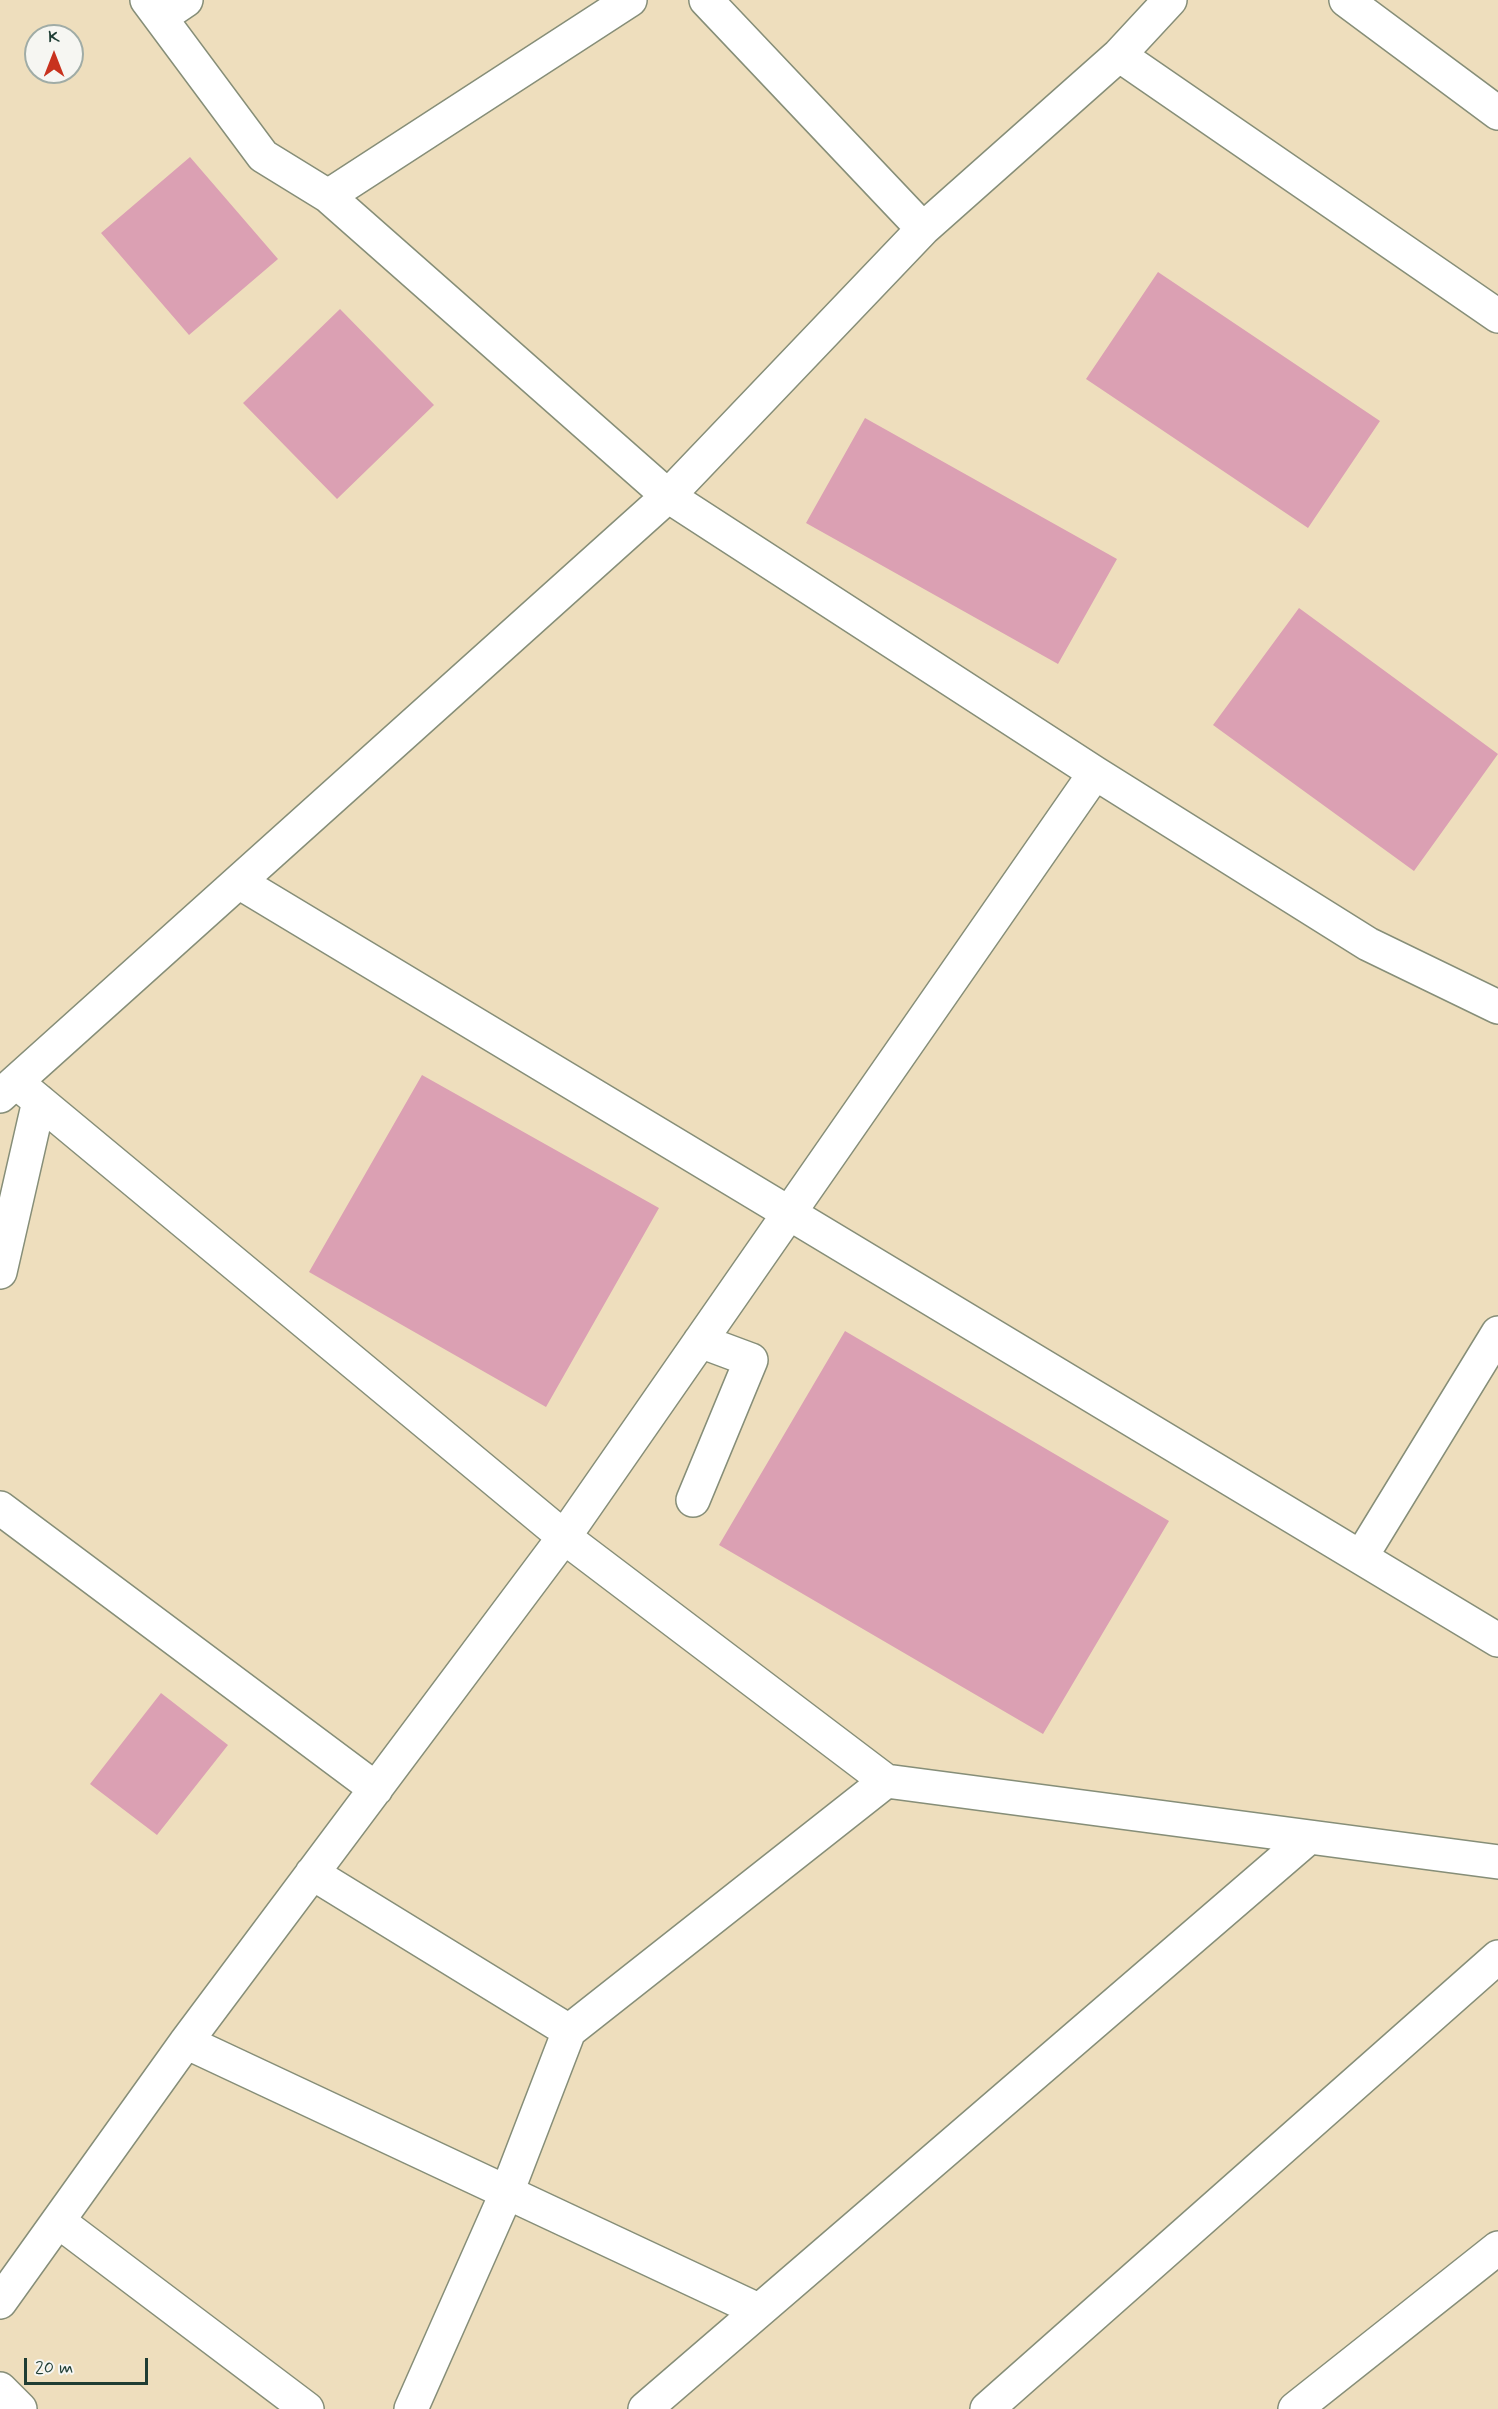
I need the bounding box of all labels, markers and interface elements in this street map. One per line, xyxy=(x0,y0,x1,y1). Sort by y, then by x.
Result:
north arrow xyxy=(24,24,84,84)
text: K xyxy=(48,27,60,48)
scale bar xyxy=(27,2346,152,2384)
text: 20 m xyxy=(35,2356,73,2380)

